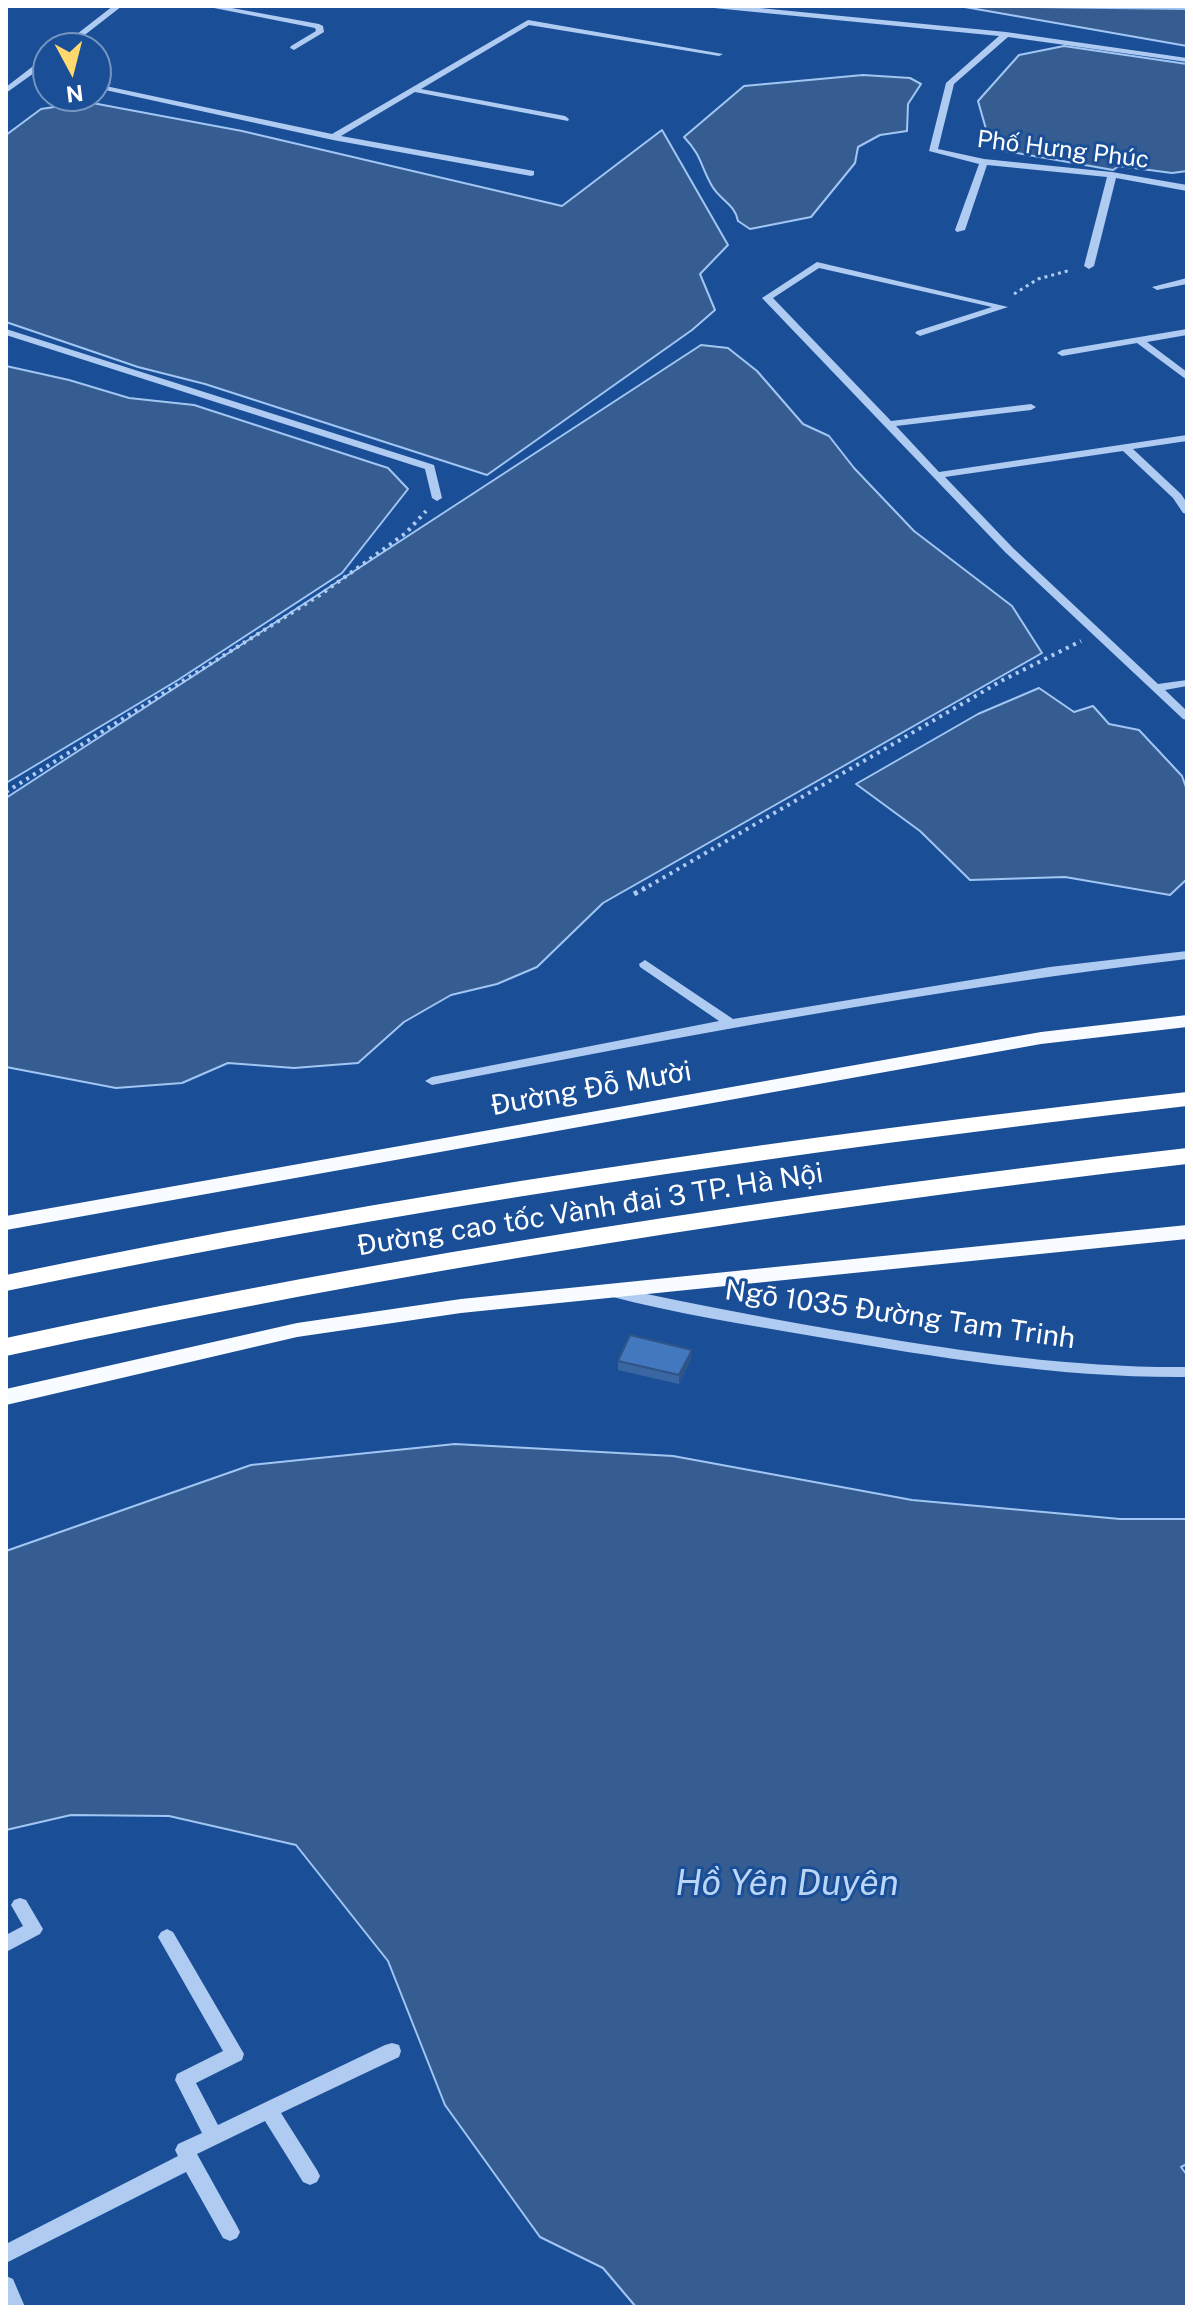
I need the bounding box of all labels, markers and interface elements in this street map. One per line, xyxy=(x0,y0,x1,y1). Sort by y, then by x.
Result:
north arrow xyxy=(32,32,112,112)
text: N xyxy=(65,80,85,108)
street label: Phố Hưng Phúc xyxy=(975,125,1151,175)
street label: Đường Đỗ Mười xyxy=(488,1055,694,1123)
street label: Đường cao tốc Vành đai 3 TP. Hà Nội xyxy=(355,1157,825,1263)
street label: Ngõ 1035 Đường Tam Trinh xyxy=(723,1274,1077,1356)
water label: Hồ Yên Duyên xyxy=(675,1862,899,1906)

